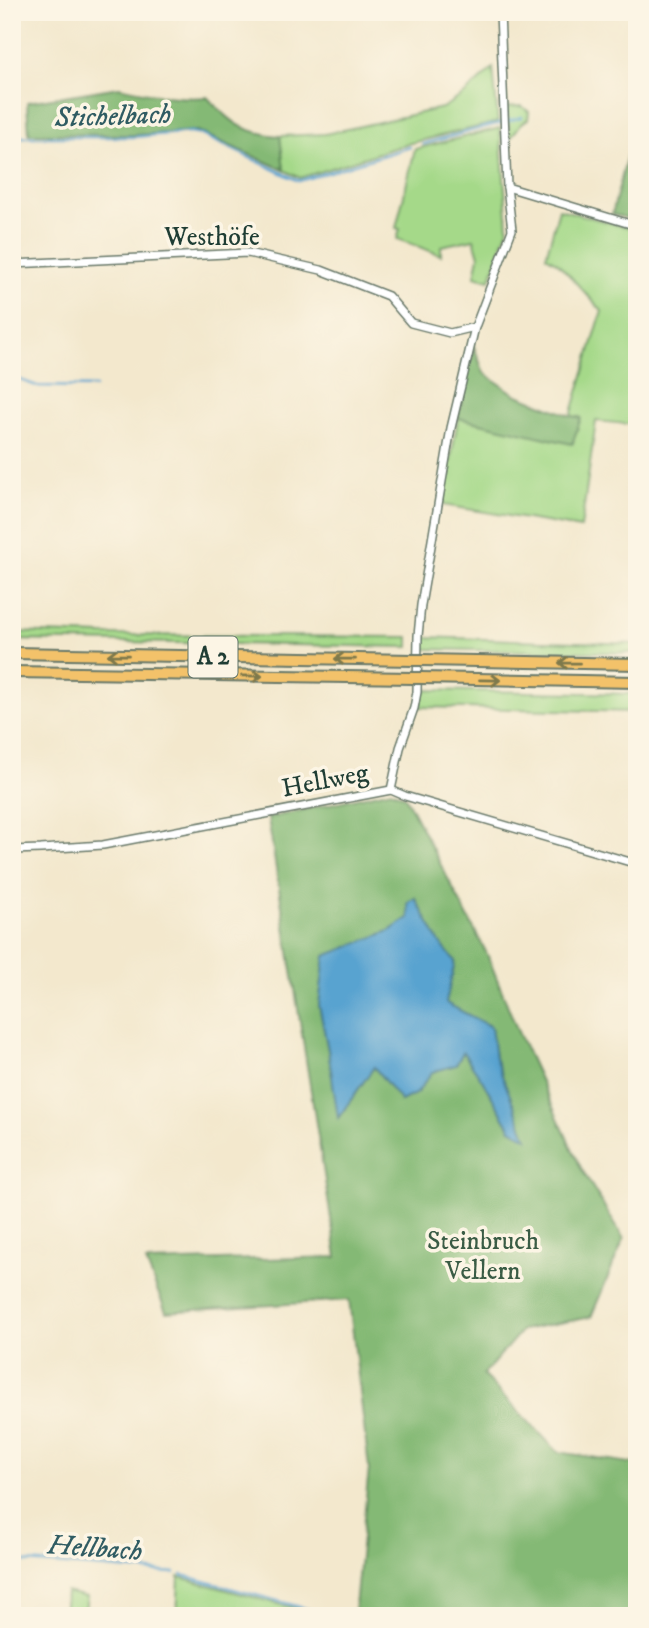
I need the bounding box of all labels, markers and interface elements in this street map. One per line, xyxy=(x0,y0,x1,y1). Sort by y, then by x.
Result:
water label: Stichelbach xyxy=(53,96,172,136)
street label: Westhöfe xyxy=(163,221,260,254)
road number: A 2 xyxy=(188,636,238,678)
one-way arrow xyxy=(106,648,129,662)
one-way arrow xyxy=(334,652,357,666)
one-way arrow xyxy=(557,656,580,669)
one-way arrow xyxy=(240,669,263,682)
one-way arrow xyxy=(478,673,501,686)
street label: Hellweg xyxy=(279,756,371,806)
park label: Steinbruch Vellern xyxy=(427,1225,539,1288)
water label: Hellbach xyxy=(45,1527,144,1569)

